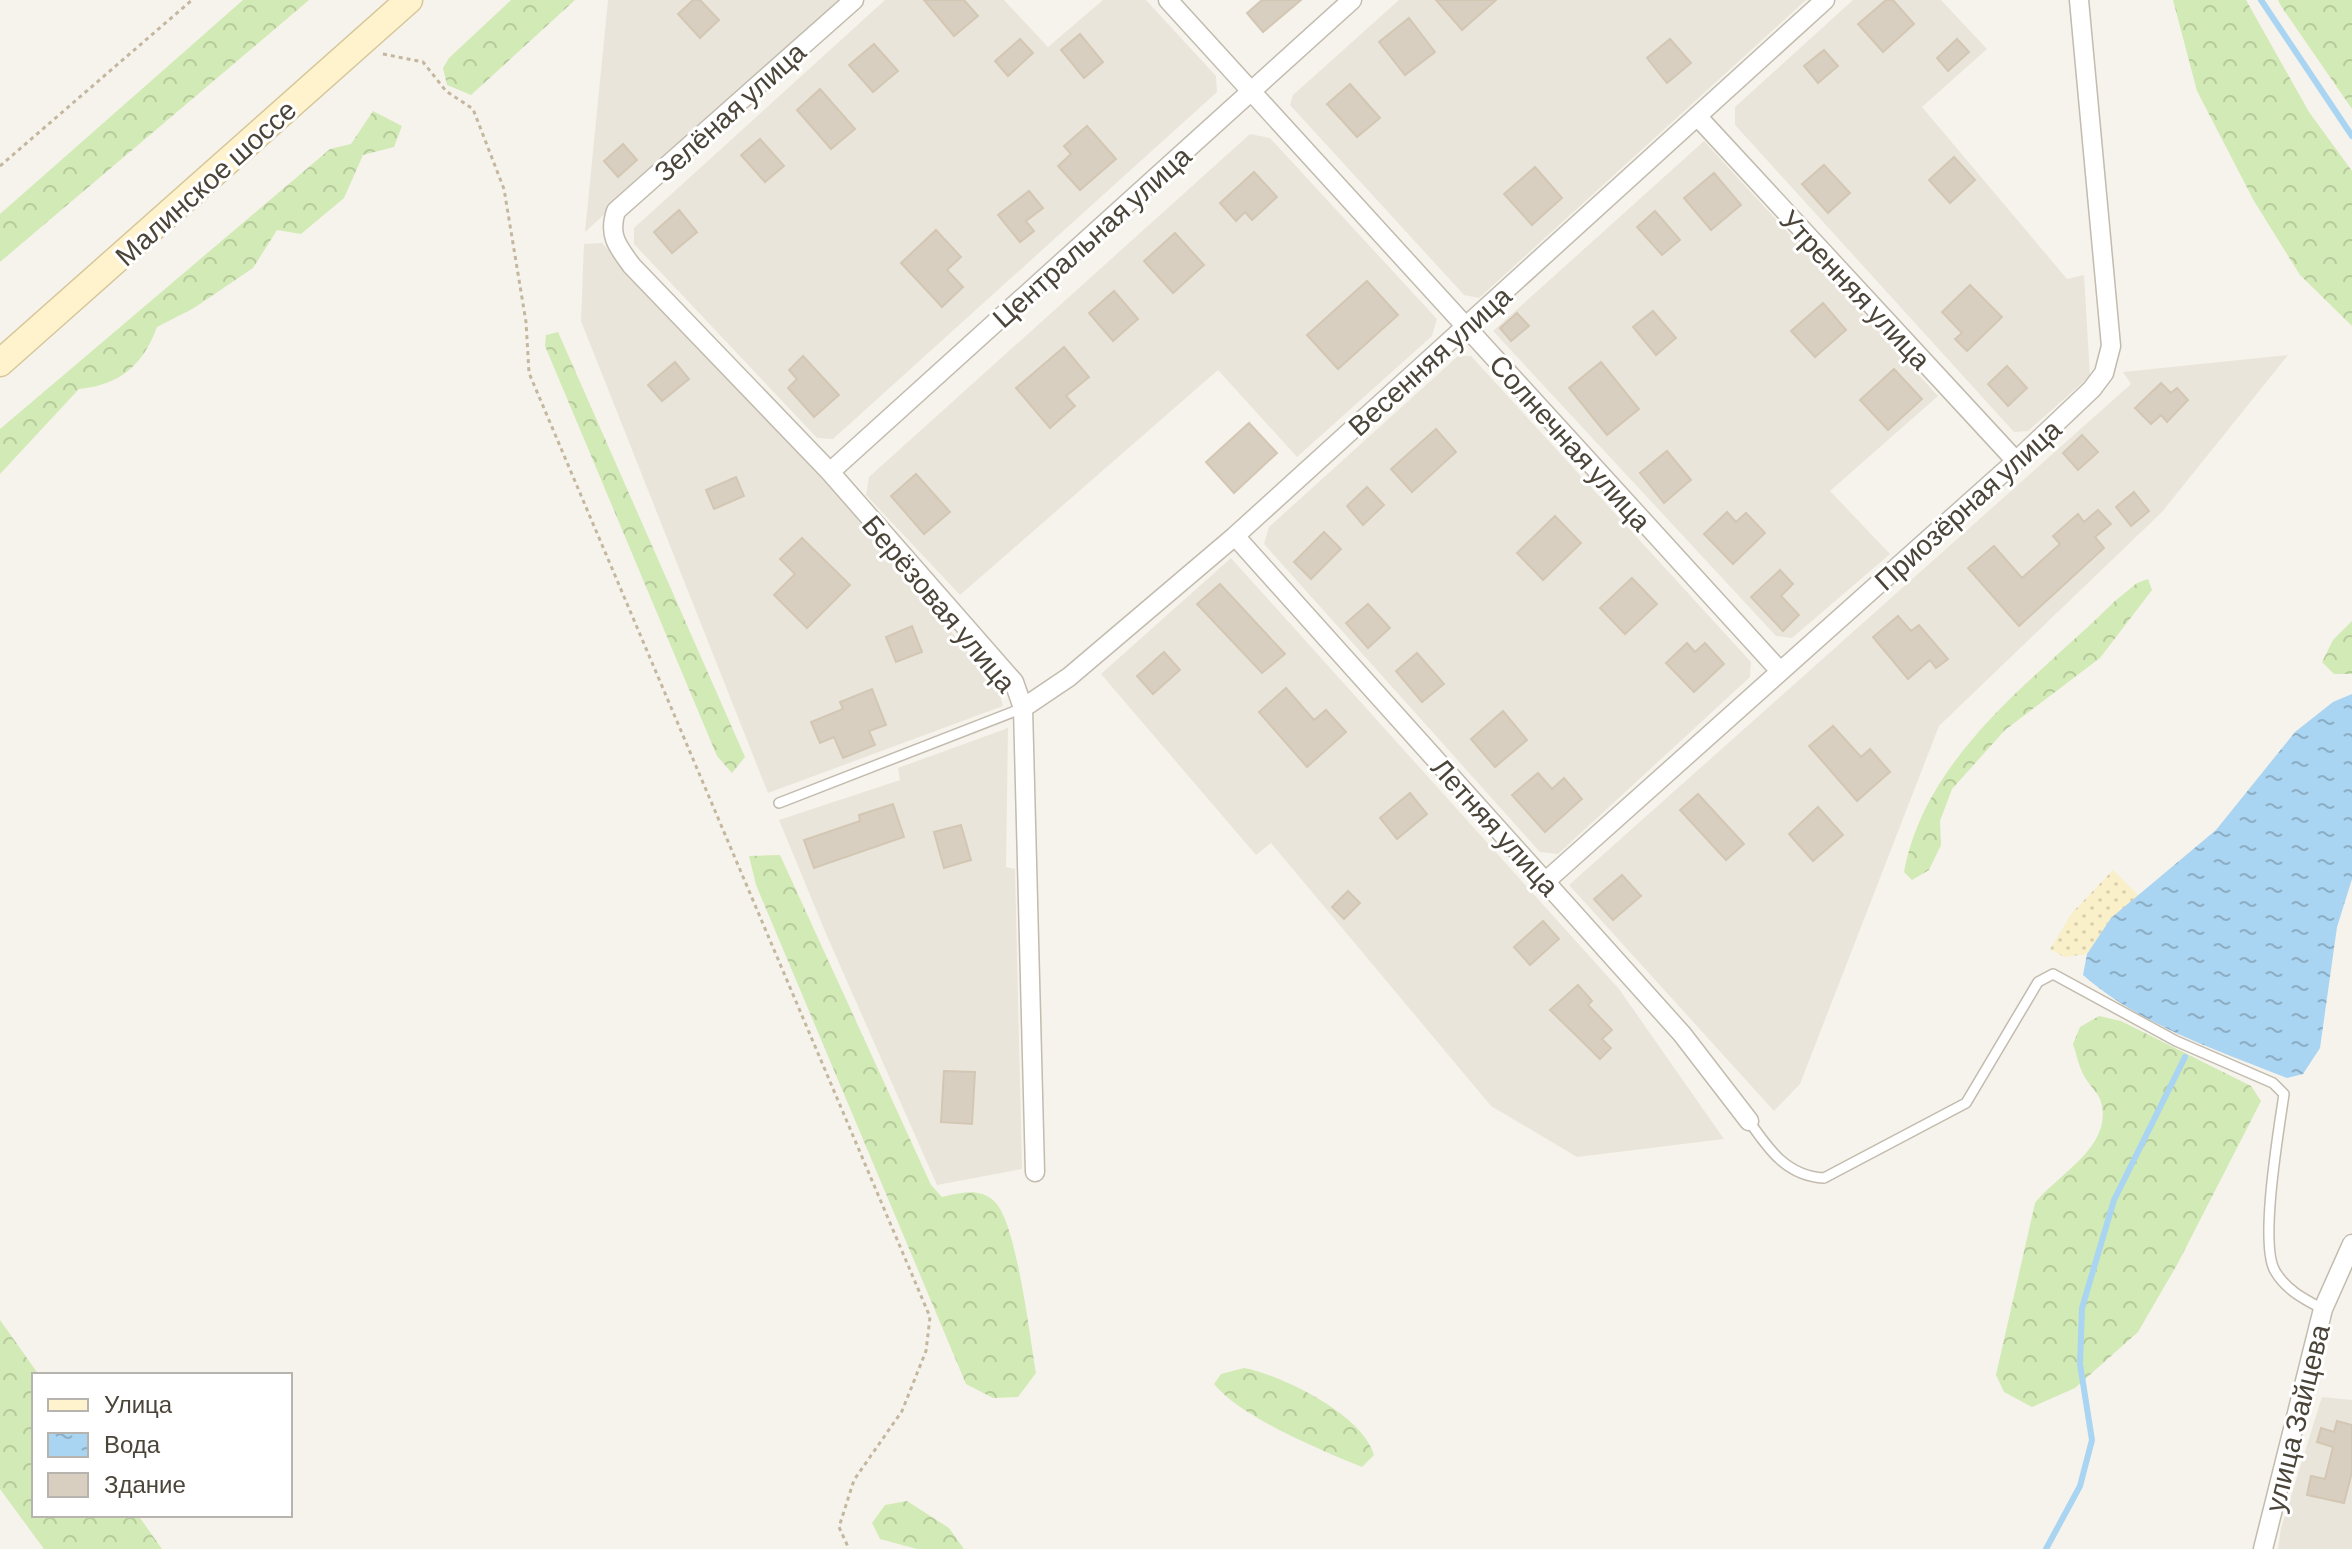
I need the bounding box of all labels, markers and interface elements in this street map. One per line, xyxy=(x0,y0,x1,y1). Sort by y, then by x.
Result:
street label: Зелёная улица xyxy=(646,34,812,188)
street label: Малинское шоссе xyxy=(108,92,302,272)
street label: Центральная улица xyxy=(985,138,1198,334)
street label: Утренняя улица xyxy=(1773,202,1939,376)
street label: Весенняя улица xyxy=(1340,278,1518,442)
street label: Солнечная улица xyxy=(1483,347,1659,537)
street label: Приозёрная улица xyxy=(1867,411,2068,597)
street label: Берёзовая улица xyxy=(856,507,1024,699)
street label: Летняя улица xyxy=(1425,750,1567,902)
street label: улица Зайцева xyxy=(2256,1320,2336,1515)
legend xyxy=(32,1373,292,1517)
text: Улица xyxy=(104,1389,173,1418)
text: Вода xyxy=(104,1429,161,1458)
text: Здание xyxy=(104,1469,186,1498)

